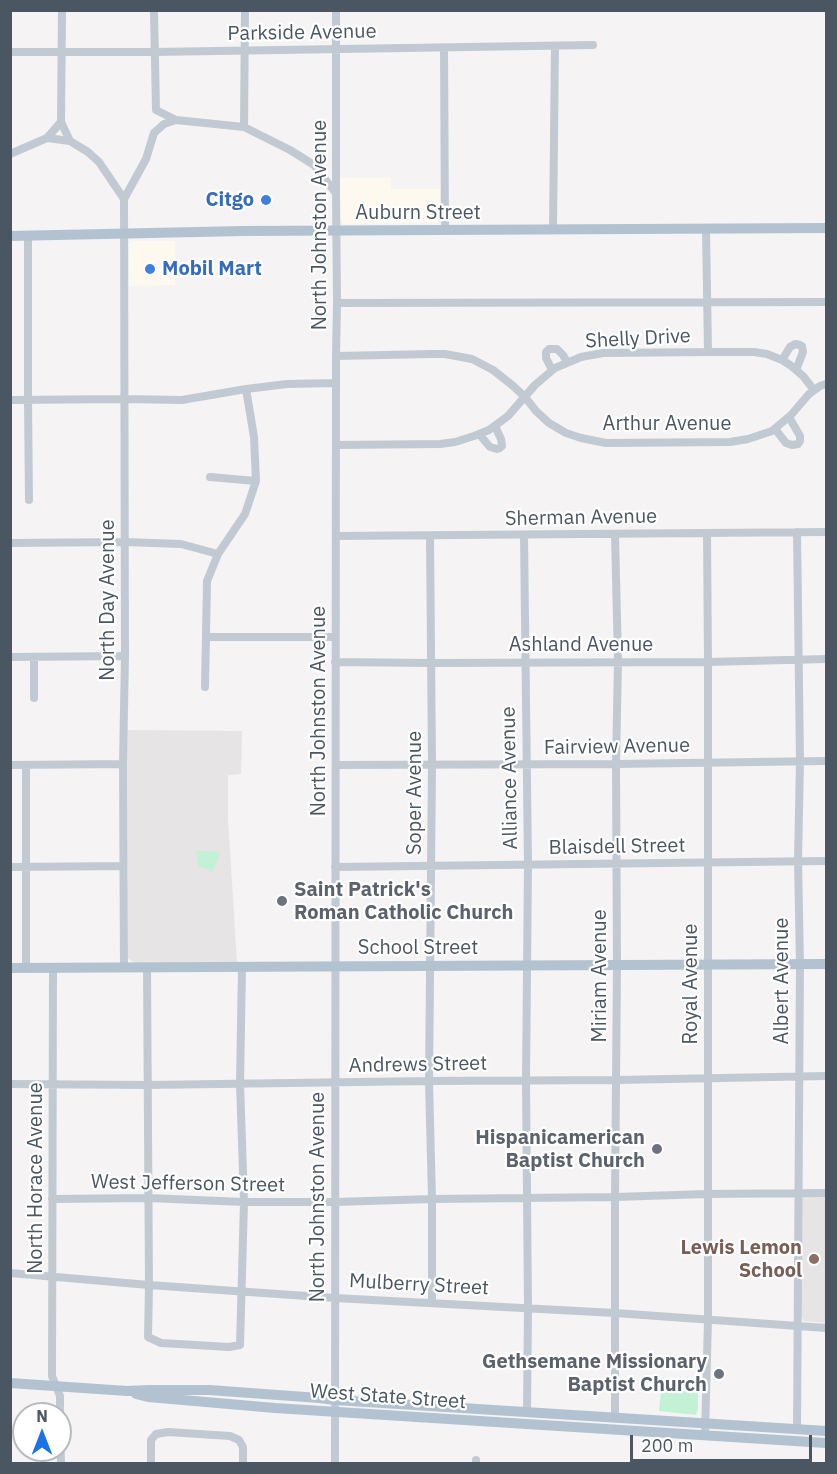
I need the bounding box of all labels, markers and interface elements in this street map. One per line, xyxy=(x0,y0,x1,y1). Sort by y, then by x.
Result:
street label: Parkside Avenue xyxy=(227,20,377,46)
street label: North Johnston Avenue xyxy=(308,120,332,330)
place label: Citgo xyxy=(205,188,254,212)
marker: Citgo xyxy=(259,193,273,207)
street label: Auburn Street xyxy=(355,201,481,225)
place label: Mobil Mart xyxy=(162,257,262,281)
marker: Mobil Mart xyxy=(143,262,157,276)
street label: Shelly Drive xyxy=(585,324,691,354)
street label: Arthur Avenue xyxy=(603,412,731,436)
street label: Sherman Avenue xyxy=(505,505,657,531)
street label: North Day Avenue xyxy=(96,519,120,681)
street label: North Johnston Avenue xyxy=(307,606,331,816)
street label: Ashland Avenue xyxy=(509,633,653,657)
street label: Alliance Avenue xyxy=(497,706,523,850)
street label: Soper Avenue xyxy=(403,731,427,855)
street label: Fairview Avenue xyxy=(544,734,690,760)
street label: Blaisdell Street xyxy=(548,834,686,860)
place label: Saint Patrick's Roman Catholic Church xyxy=(294,878,513,925)
marker: Saint Patrick's Roman Catholic Church xyxy=(275,894,289,908)
street label: Miriam Avenue xyxy=(588,909,612,1043)
street label: Albert Avenue xyxy=(770,918,794,1044)
street label: Royal Avenue xyxy=(679,924,703,1044)
street label: School Street xyxy=(358,936,478,960)
street label: Andrews Street xyxy=(349,1052,487,1078)
street label: North Horace Avenue xyxy=(24,1082,48,1274)
street label: North Johnston Avenue xyxy=(306,1092,330,1302)
place label: Hispanicamerican Baptist Church xyxy=(475,1126,645,1173)
marker: Hispanicamerican Baptist Church xyxy=(650,1142,664,1156)
street label: West Jefferson Street xyxy=(91,1170,285,1198)
place label: Lewis Lemon School xyxy=(680,1236,802,1283)
marker: Lewis Lemon School xyxy=(807,1252,821,1266)
street label: Mulberry Street xyxy=(348,1269,490,1301)
place label: Gethsemane Missionary Baptist Church xyxy=(482,1350,707,1397)
marker: Gethsemane Missionary Baptist Church xyxy=(712,1367,726,1381)
street label: West State Street xyxy=(309,1380,467,1414)
north arrow xyxy=(12,1402,72,1462)
text: N xyxy=(36,1406,48,1426)
scale bar xyxy=(633,1423,814,1461)
text: 200 m xyxy=(641,1434,693,1457)

